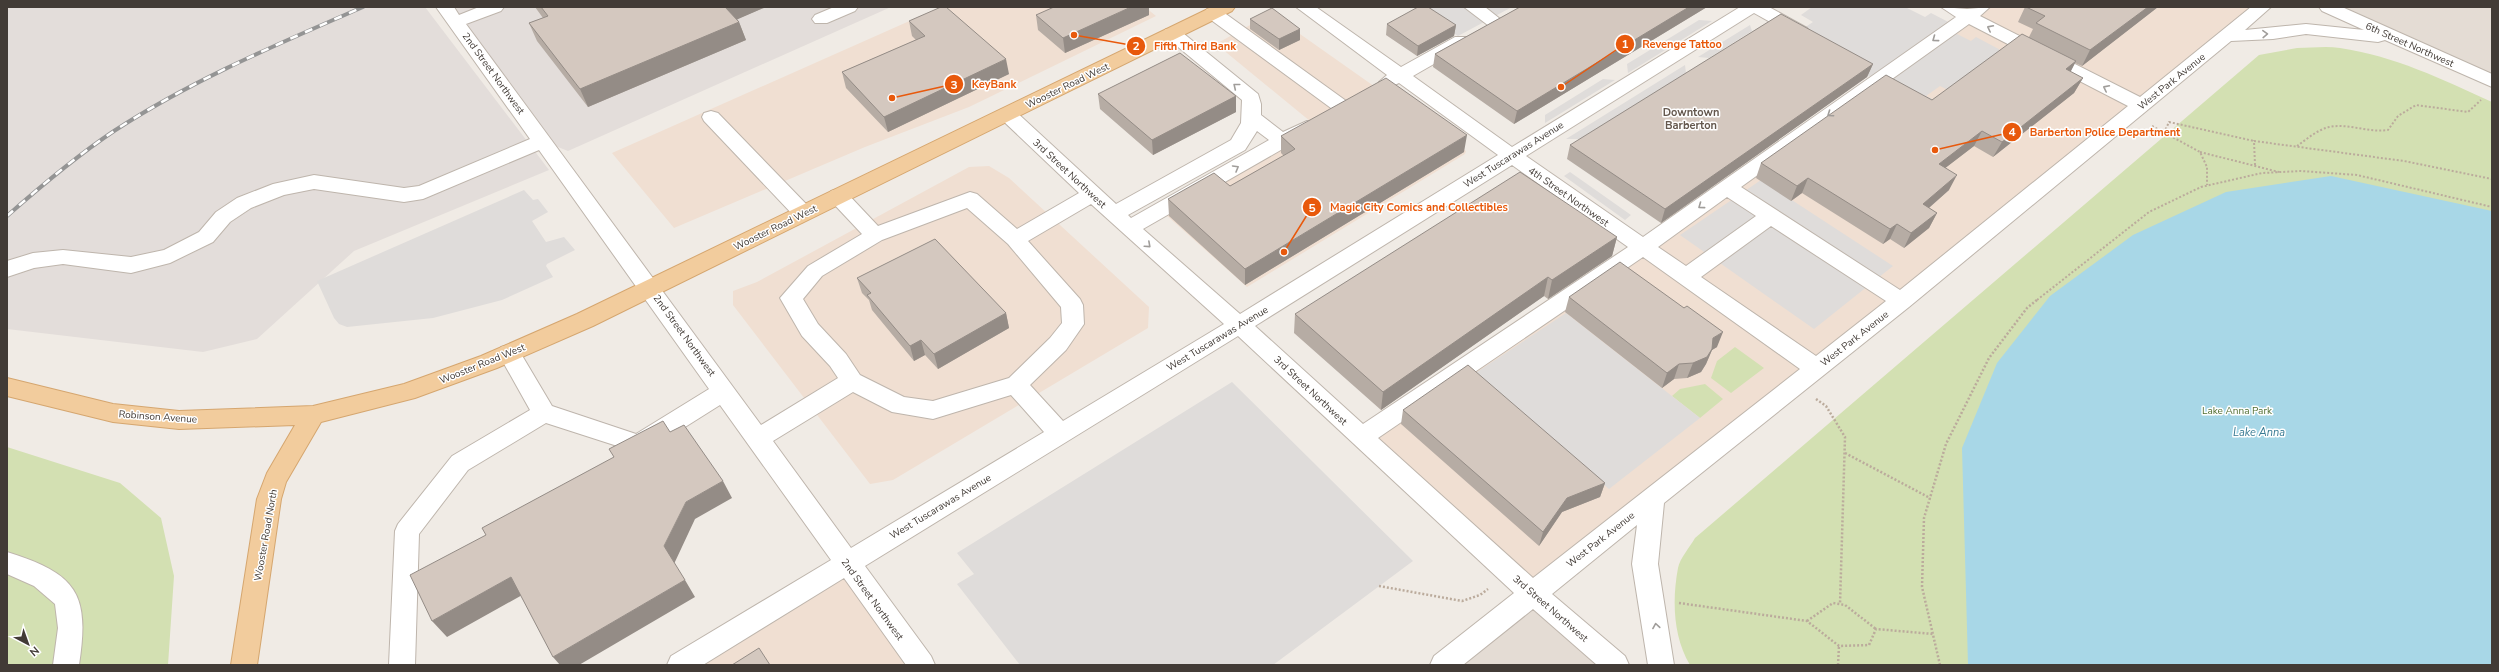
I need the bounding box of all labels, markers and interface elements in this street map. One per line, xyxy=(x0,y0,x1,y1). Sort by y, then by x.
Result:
street label: 6th Street Northwest xyxy=(2363,19,2456,71)
one-way arrow xyxy=(1987,25,1995,33)
street label: 2nd Street Northwest xyxy=(459,30,528,118)
one-way arrow xyxy=(2262,30,2268,39)
callout: Revenge Tattoo xyxy=(1615,33,1730,56)
callout: Fifth Third Bank xyxy=(1126,34,1244,57)
one-way arrow xyxy=(1933,34,1940,41)
text: 1 xyxy=(1621,36,1629,52)
text: Revenge Tattoo xyxy=(1642,37,1722,52)
text: 2 xyxy=(1132,38,1140,54)
text: Fifth Third Bank xyxy=(1154,39,1237,54)
street label: West Park Avenue xyxy=(2135,50,2208,113)
street label: Wooster Road West xyxy=(1023,59,1112,112)
callout: KeyBank xyxy=(944,73,1025,96)
text: 3 xyxy=(950,77,958,93)
text: KeyBank xyxy=(972,77,1017,92)
one-way arrow xyxy=(1234,83,1241,90)
one-way arrow xyxy=(2103,85,2110,92)
district label: Downtown Barberton xyxy=(1663,105,1719,133)
one-way arrow xyxy=(1827,109,1834,116)
street label: West Tuscarawas Avenue xyxy=(1461,118,1566,192)
callout: Barberton Police Department xyxy=(2002,120,2189,143)
text: 4 xyxy=(2008,124,2016,140)
text: Barberton Police Department xyxy=(2030,125,2181,140)
street label: 3rd Street Northwest xyxy=(1030,136,1109,212)
street label: 4th Street Northwest xyxy=(1525,164,1612,230)
one-way arrow xyxy=(1232,165,1239,172)
callout: Magic City Comics and Collectibles xyxy=(1302,196,1516,219)
text: 5 xyxy=(1308,200,1316,216)
text: Magic City Comics and Collectibles xyxy=(1330,200,1508,215)
street label: Wooster Road West xyxy=(731,201,820,254)
one-way arrow xyxy=(1698,201,1705,208)
one-way arrow xyxy=(1144,241,1151,248)
street label: 2nd Street Northwest xyxy=(650,292,719,380)
street label: West Tuscarawas Avenue xyxy=(1164,303,1271,375)
street label: West Park Avenue xyxy=(1818,308,1892,370)
street label: Wooster Road West xyxy=(438,340,528,387)
street label: 3rd Street Northwest xyxy=(1271,353,1350,429)
park label: Lake Anna Park xyxy=(2202,404,2273,418)
street label: Robinson Avenue xyxy=(118,407,198,427)
water label: Lake Anna xyxy=(2233,425,2285,440)
street label: West Tuscarawas Avenue xyxy=(887,471,994,543)
street label: Wooster Road North xyxy=(251,488,281,582)
street label: West Park Avenue xyxy=(1564,509,1638,571)
street label: 2nd Street Northwest xyxy=(838,556,907,644)
street label: 3rd Street Northwest xyxy=(1510,572,1591,646)
one-way arrow xyxy=(1652,623,1661,629)
north arrow xyxy=(8,624,48,664)
text: N xyxy=(26,643,42,660)

